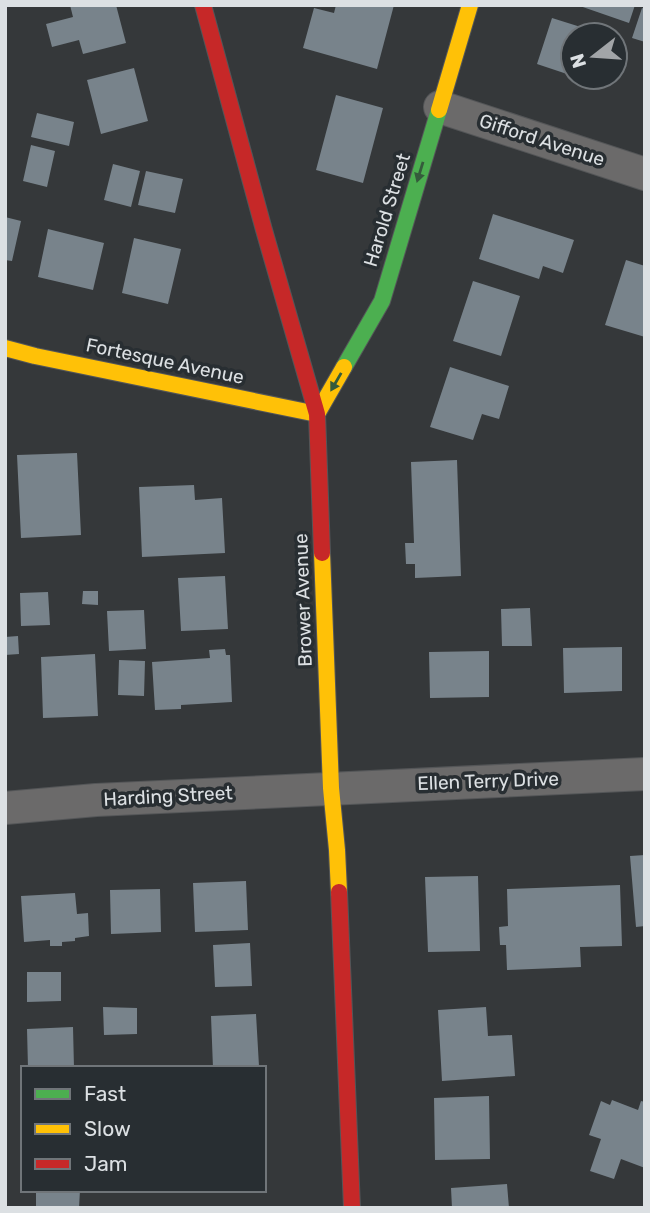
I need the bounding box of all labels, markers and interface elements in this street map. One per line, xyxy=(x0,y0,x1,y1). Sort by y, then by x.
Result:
north arrow xyxy=(559,21,629,91)
text: N xyxy=(565,51,591,71)
street label: Gifford Avenue xyxy=(476,109,608,171)
street label: Harold Street xyxy=(359,150,415,270)
one-way arrow xyxy=(415,162,425,183)
street label: Fortesque Avenue xyxy=(84,333,246,389)
one-way arrow xyxy=(330,372,342,391)
street label: Brower Avenue xyxy=(289,533,317,667)
street label: Ellen Terry Drive xyxy=(417,767,559,795)
street label: Harding Street xyxy=(103,781,234,811)
legend xyxy=(21,1066,266,1192)
text: Fast xyxy=(84,1081,126,1106)
text: Slow xyxy=(84,1116,131,1141)
text: Jam xyxy=(84,1151,128,1176)

